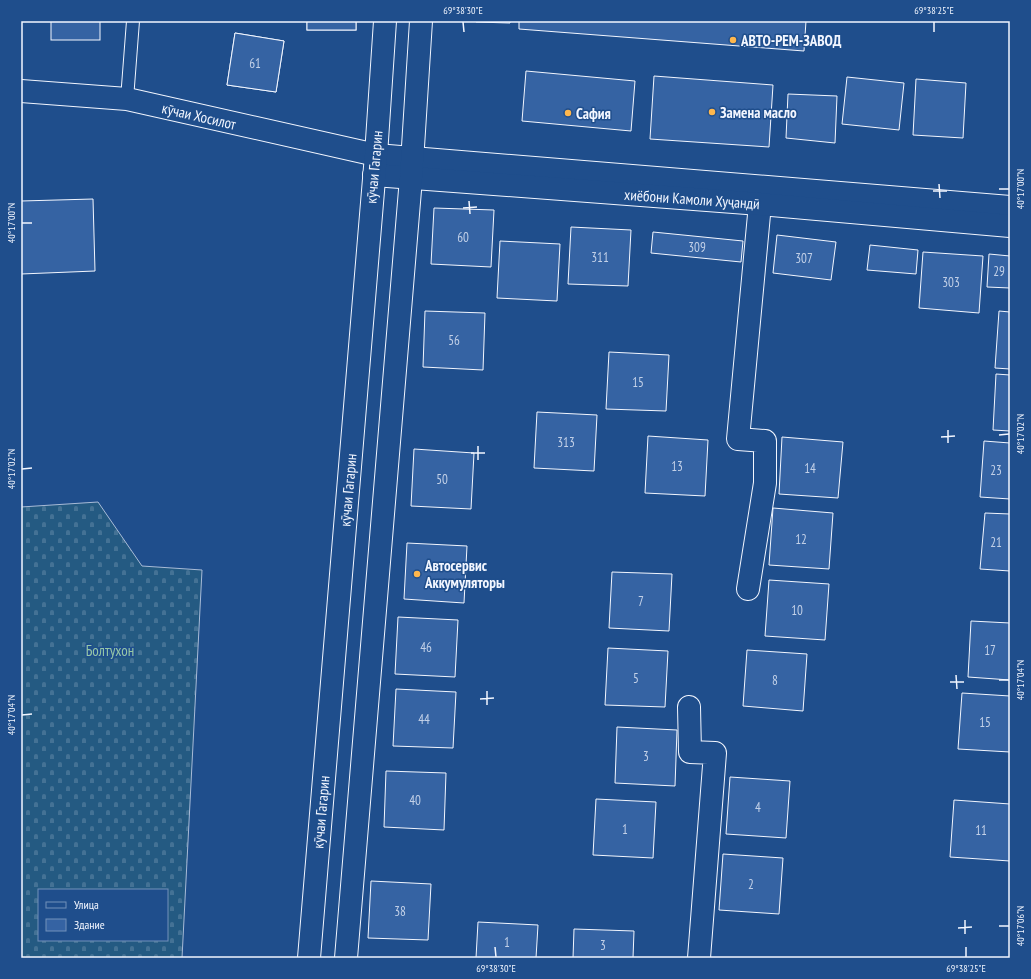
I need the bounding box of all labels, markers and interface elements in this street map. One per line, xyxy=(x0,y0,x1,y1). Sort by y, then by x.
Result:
text: 69°38'30"E xyxy=(443,4,483,17)
text: 69°38'25"E xyxy=(914,4,954,17)
place label: АВТО-РЕМ-ЗАВОД xyxy=(740,31,842,50)
marker: АВТО-РЕМ-ЗАВОД xyxy=(728,35,738,45)
house number: 61 xyxy=(249,55,261,72)
street label: кӯчаи Хосилот xyxy=(160,98,238,134)
place label: Замена масло xyxy=(720,103,797,122)
place label: Сафия xyxy=(576,104,611,123)
marker: Замена масло xyxy=(707,107,717,117)
marker: Сафия xyxy=(563,108,573,118)
street label: кӯчаи Гагарин xyxy=(361,130,387,204)
text: 40°17'00"N xyxy=(1014,169,1027,209)
street label: хиёбони Камоли Хуҷандӣ xyxy=(624,185,760,213)
text: 40°17'00"N xyxy=(5,203,18,243)
house number: 60 xyxy=(457,229,469,246)
house number: 309 xyxy=(688,239,706,256)
house number: 311 xyxy=(591,249,609,266)
house number: 307 xyxy=(795,250,813,267)
house number: 29 xyxy=(993,263,1005,280)
house number: 303 xyxy=(942,274,960,291)
house number: 56 xyxy=(448,332,460,349)
house number: 15 xyxy=(632,374,644,391)
text: 40°17'02"N xyxy=(1014,414,1027,454)
house number: 313 xyxy=(557,434,575,451)
text: 40°17'02"N xyxy=(5,449,18,489)
street label: кӯчаи Гагарин xyxy=(335,453,361,527)
house number: 13 xyxy=(671,458,683,475)
house number: 14 xyxy=(804,460,816,477)
house number: 23 xyxy=(990,462,1002,479)
house number: 50 xyxy=(436,471,448,488)
house number: 12 xyxy=(795,531,807,548)
house number: 21 xyxy=(990,534,1002,551)
place label: Автосервис Аккумуляторы xyxy=(424,556,505,592)
marker: Автосервис Аккумуляторы xyxy=(412,569,422,579)
house number: 7 xyxy=(638,593,644,610)
house number: 10 xyxy=(791,602,803,619)
house number: 46 xyxy=(420,639,432,656)
park label: Болтухон xyxy=(86,641,134,660)
house number: 17 xyxy=(984,642,996,659)
text: 40°17'04"N xyxy=(1014,660,1027,700)
house number: 5 xyxy=(633,670,639,687)
house number: 8 xyxy=(772,672,778,689)
text: 40°17'04"N xyxy=(5,695,18,735)
house number: 44 xyxy=(418,711,430,728)
house number: 15 xyxy=(979,714,991,731)
house number: 3 xyxy=(643,748,649,765)
street label: кӯчаи Гагарин xyxy=(308,775,334,849)
house number: 40 xyxy=(409,792,421,809)
house number: 4 xyxy=(755,799,761,816)
house number: 1 xyxy=(622,821,628,838)
house number: 11 xyxy=(975,822,987,839)
house number: 2 xyxy=(748,876,754,893)
legend xyxy=(38,889,168,941)
text: Улица xyxy=(74,897,99,912)
house number: 38 xyxy=(394,903,406,920)
text: 40°17'06"N xyxy=(1014,906,1027,946)
text: Здание xyxy=(74,917,105,932)
house number: 1 xyxy=(504,934,510,951)
house number: 3 xyxy=(600,937,606,954)
text: 69°38'30"E xyxy=(476,962,516,975)
text: 69°38'25"E xyxy=(946,962,986,975)

